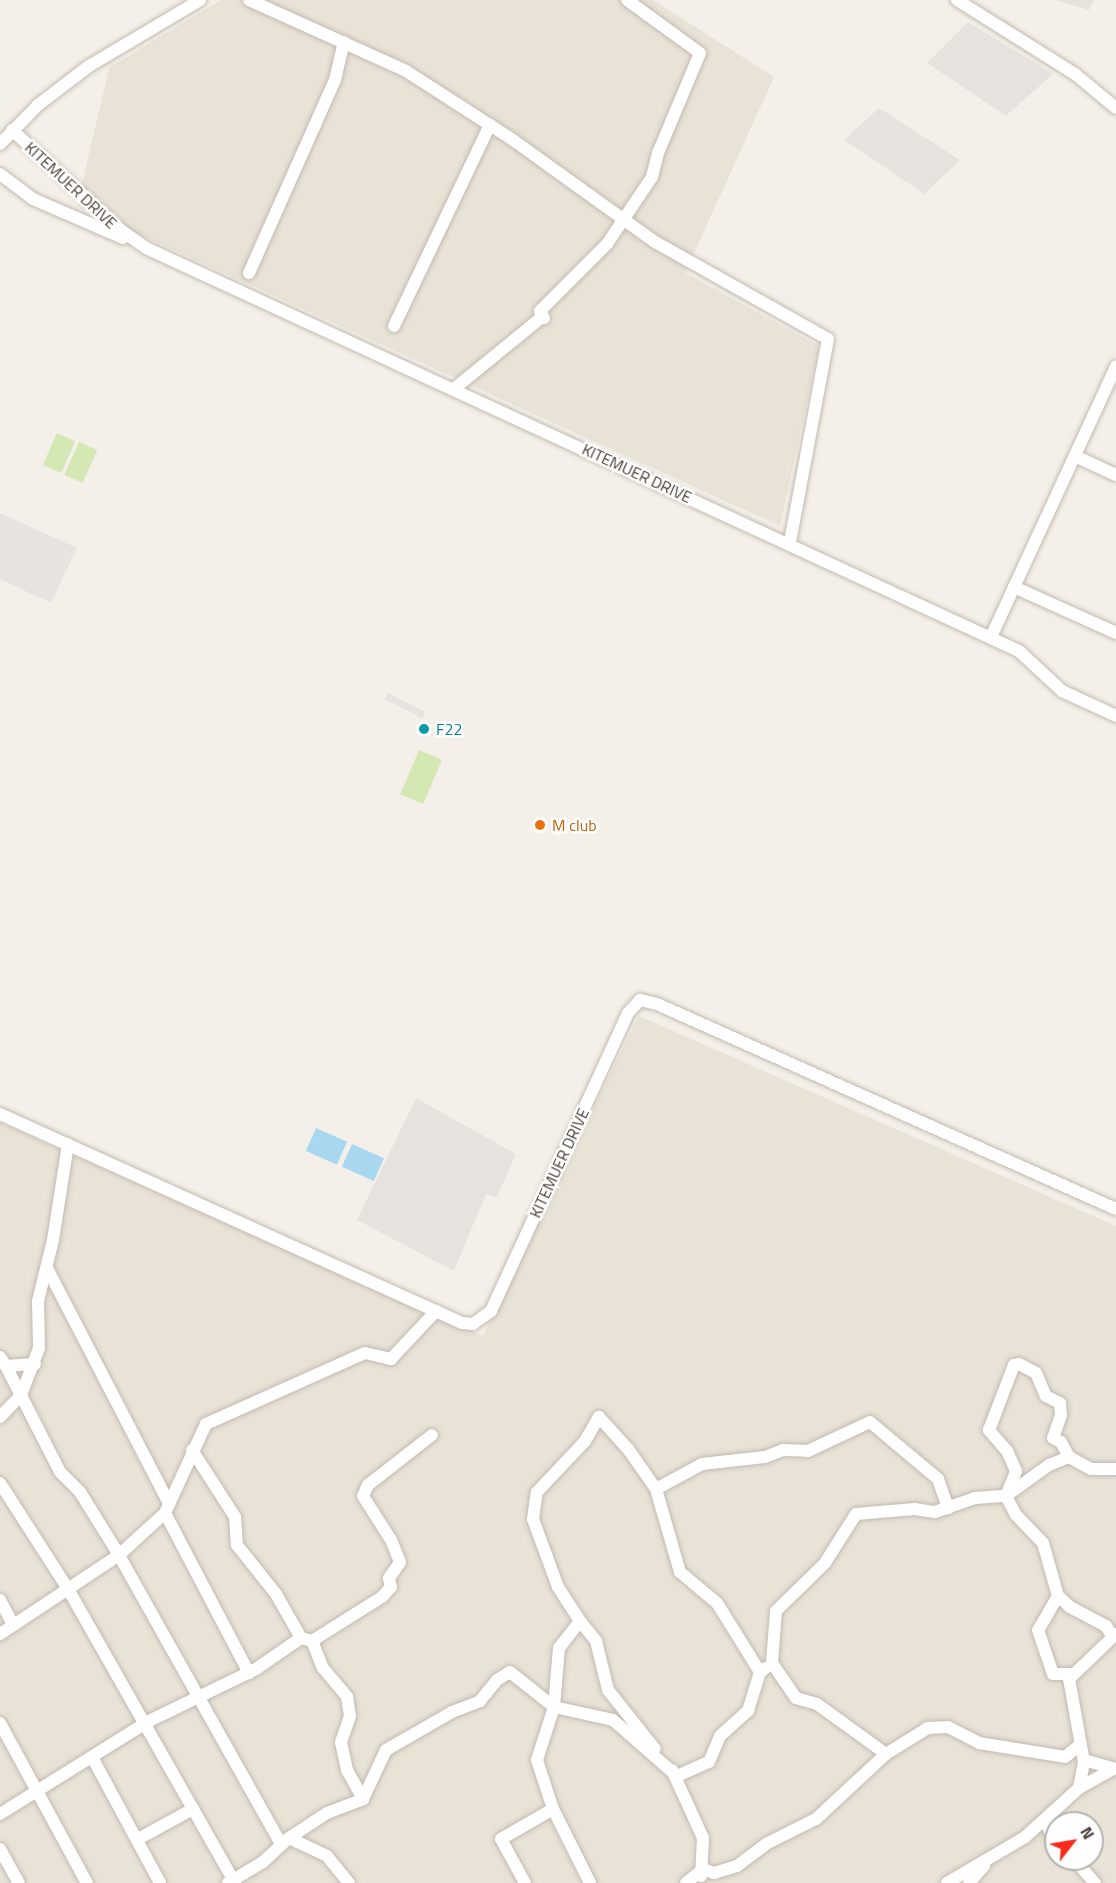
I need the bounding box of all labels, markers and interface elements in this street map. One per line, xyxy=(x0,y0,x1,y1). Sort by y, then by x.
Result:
street label: KITEMUER DRIVE xyxy=(21,138,121,232)
street label: KITEMUER DRIVE xyxy=(579,439,695,507)
place label: F22 xyxy=(436,719,462,739)
marker: F22 xyxy=(417,722,431,736)
place label: M club xyxy=(552,815,597,835)
marker: M club xyxy=(533,818,547,832)
street label: KITEMUER DRIVE xyxy=(525,1105,593,1221)
north arrow xyxy=(1044,1811,1104,1871)
text: N xyxy=(1075,1822,1101,1844)

